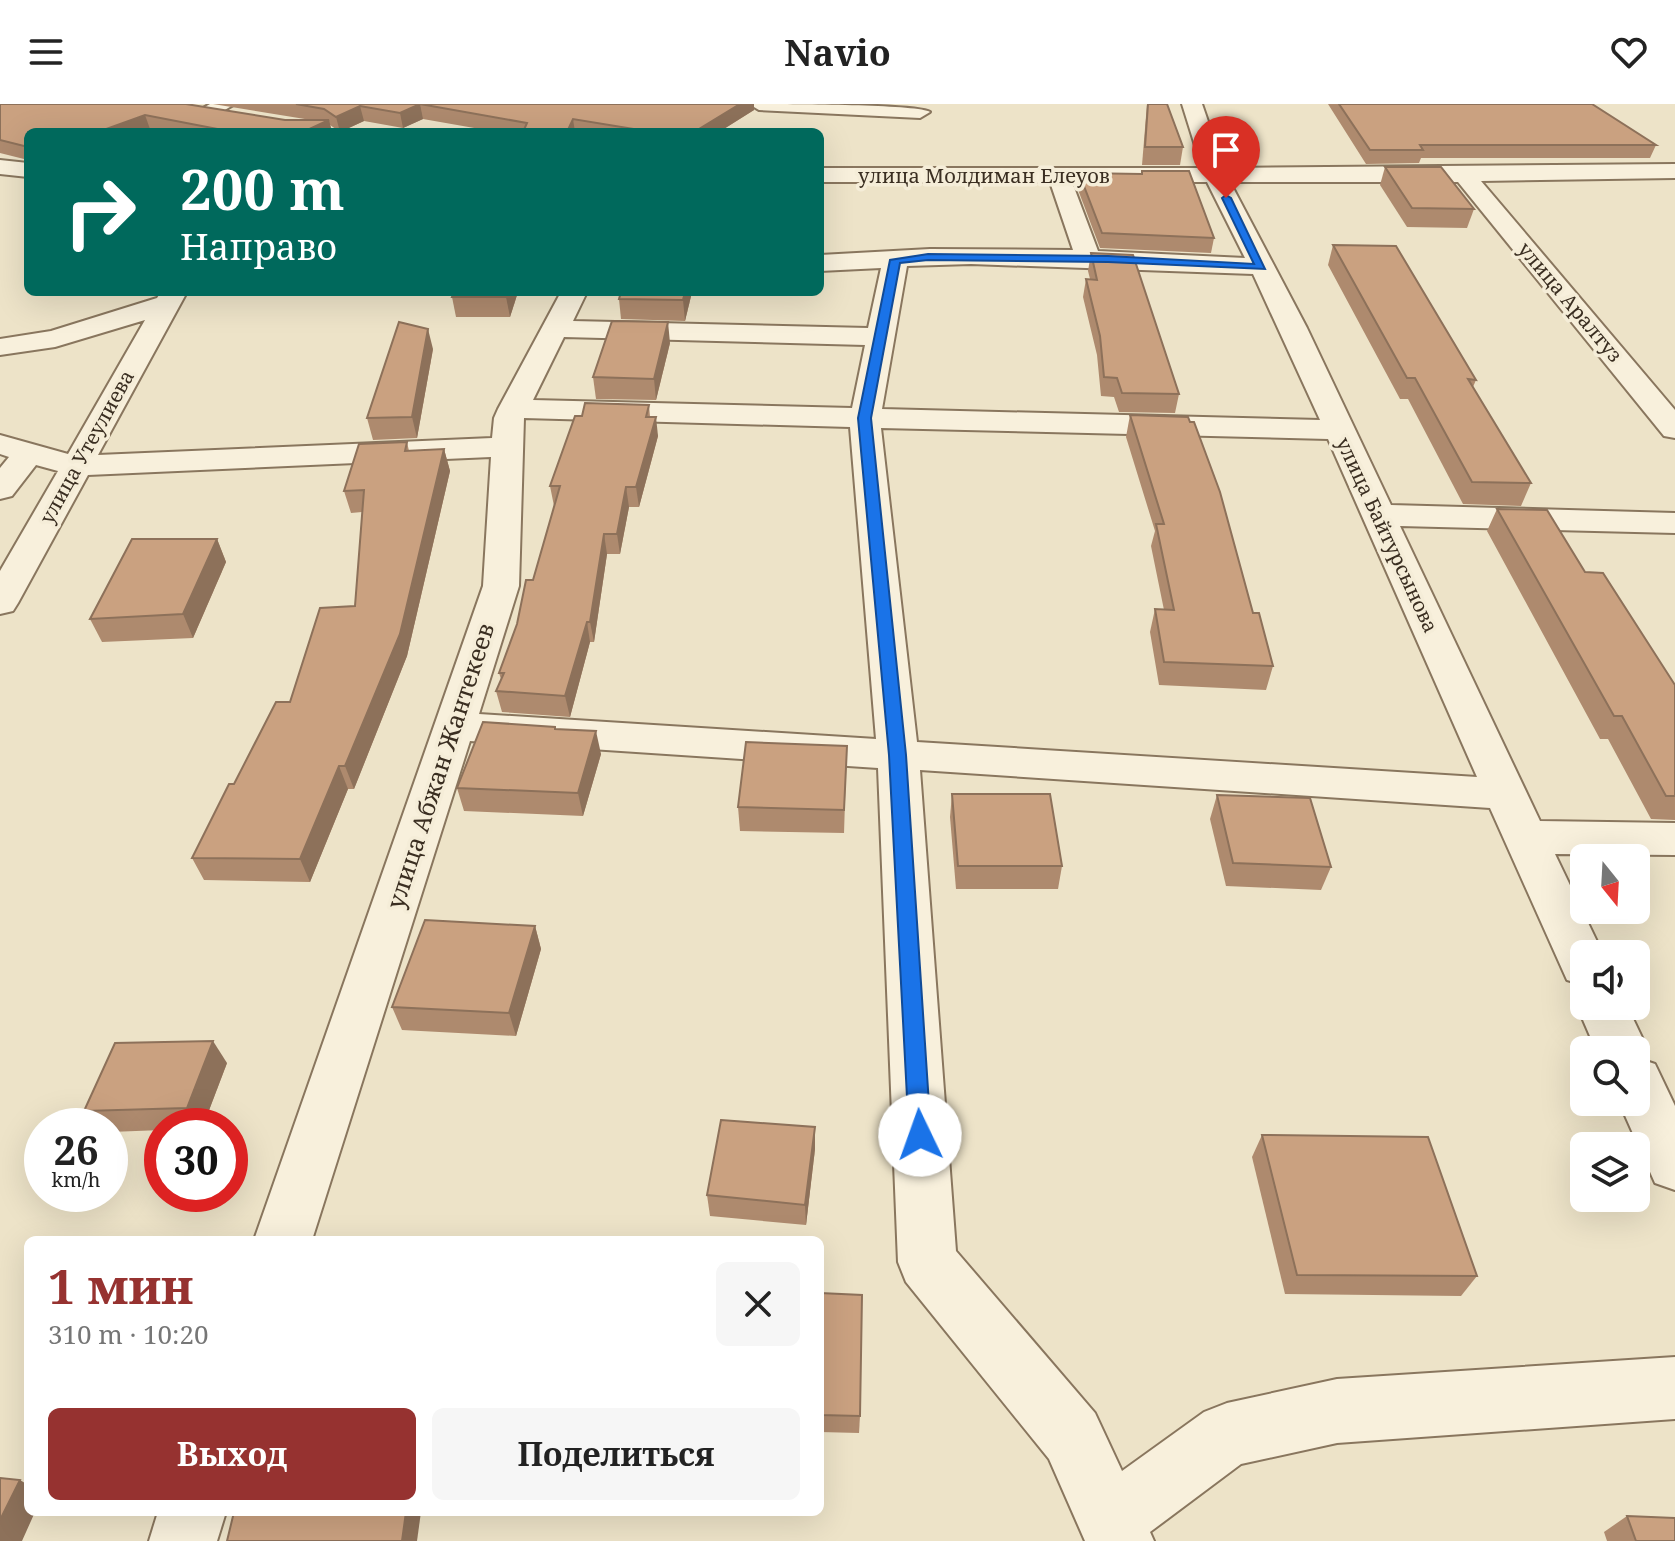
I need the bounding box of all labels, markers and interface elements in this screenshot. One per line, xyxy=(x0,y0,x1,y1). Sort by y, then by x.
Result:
text: Navio xyxy=(784,28,891,77)
icon: menu xyxy=(24,30,68,74)
icon: heart xyxy=(1607,30,1651,74)
pin xyxy=(1192,116,1260,198)
icon: arrive xyxy=(1204,128,1248,172)
text: 200 m xyxy=(180,150,345,226)
icon: right xyxy=(48,160,152,264)
street label: улица Молдиман Елеуов xyxy=(858,162,1110,189)
text: Направо xyxy=(180,222,337,271)
street label: улица Аралтуз xyxy=(1512,236,1629,367)
street label: улица Утеулиева xyxy=(33,365,140,528)
street label: улица Байтурсынова xyxy=(1330,433,1445,637)
street label: улица Абжан Жантекеев xyxy=(378,619,501,913)
north arrow xyxy=(1570,844,1650,924)
map controls xyxy=(1570,844,1650,1212)
button: sound xyxy=(1570,940,1650,1020)
button: search xyxy=(1570,1036,1650,1116)
position arrow xyxy=(878,1093,962,1177)
speed limit sign: 30 xyxy=(144,1108,248,1212)
text: 26 xyxy=(53,1122,99,1177)
button: layers xyxy=(1570,1132,1650,1212)
text: km/h xyxy=(51,1166,101,1193)
text: 1 мин xyxy=(48,1253,193,1318)
button: close xyxy=(716,1262,800,1346)
text: 310 m · 10:20 xyxy=(48,1316,209,1352)
button: Выход xyxy=(48,1408,416,1500)
button: Поделиться xyxy=(432,1408,800,1500)

